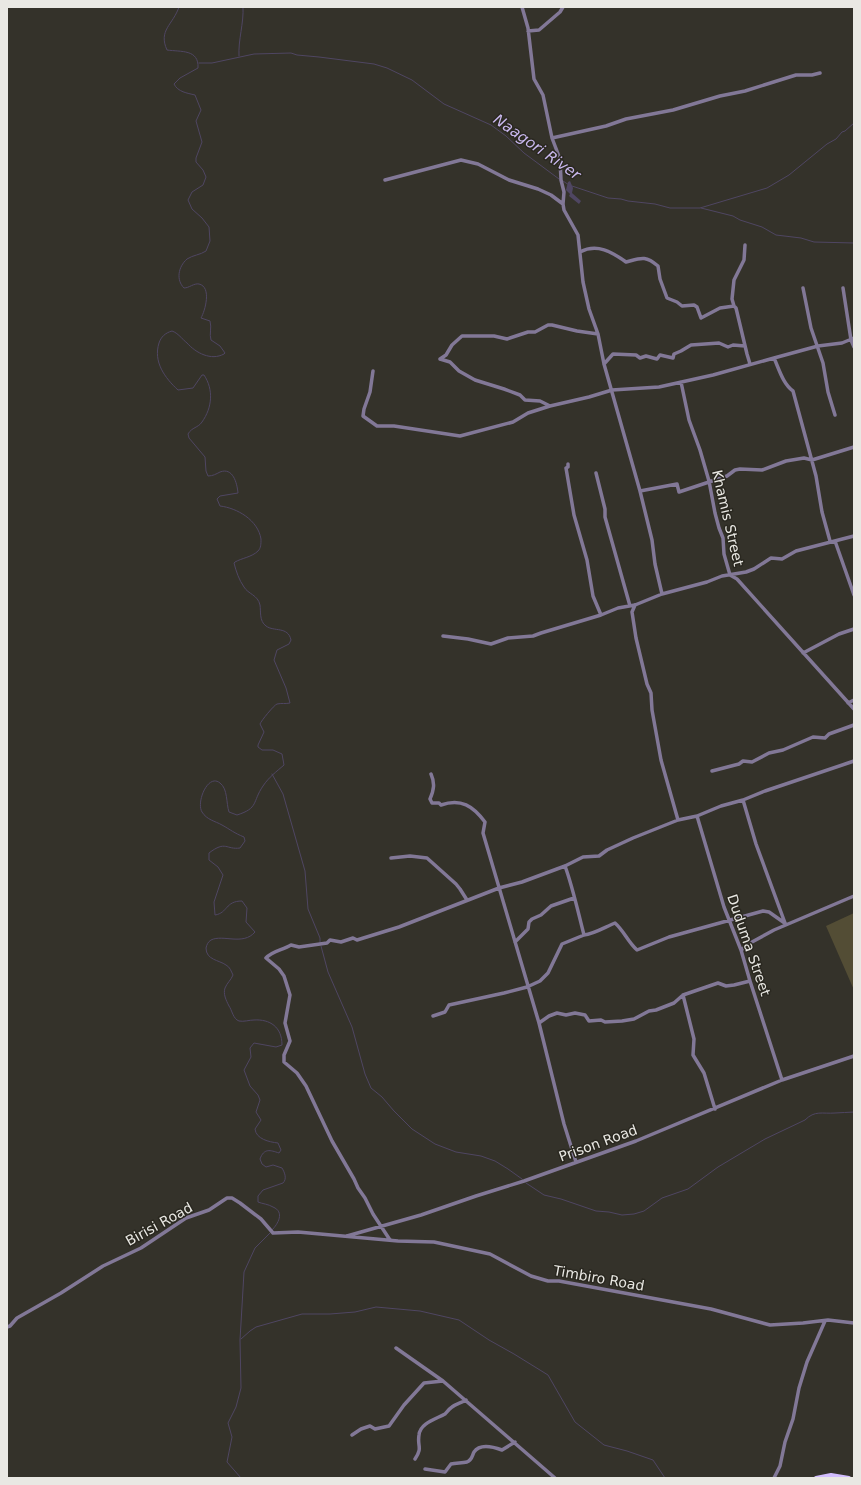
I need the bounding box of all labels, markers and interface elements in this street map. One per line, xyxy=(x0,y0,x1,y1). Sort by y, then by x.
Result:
water label: Naagori River xyxy=(490,110,585,184)
street label: Khamis Street xyxy=(709,468,747,568)
street label: Duduma Street xyxy=(724,892,774,998)
street label: Prison Road xyxy=(557,1121,639,1165)
street label: Birisi Road xyxy=(123,1199,195,1249)
street label: Timbiro Road xyxy=(551,1262,646,1294)

